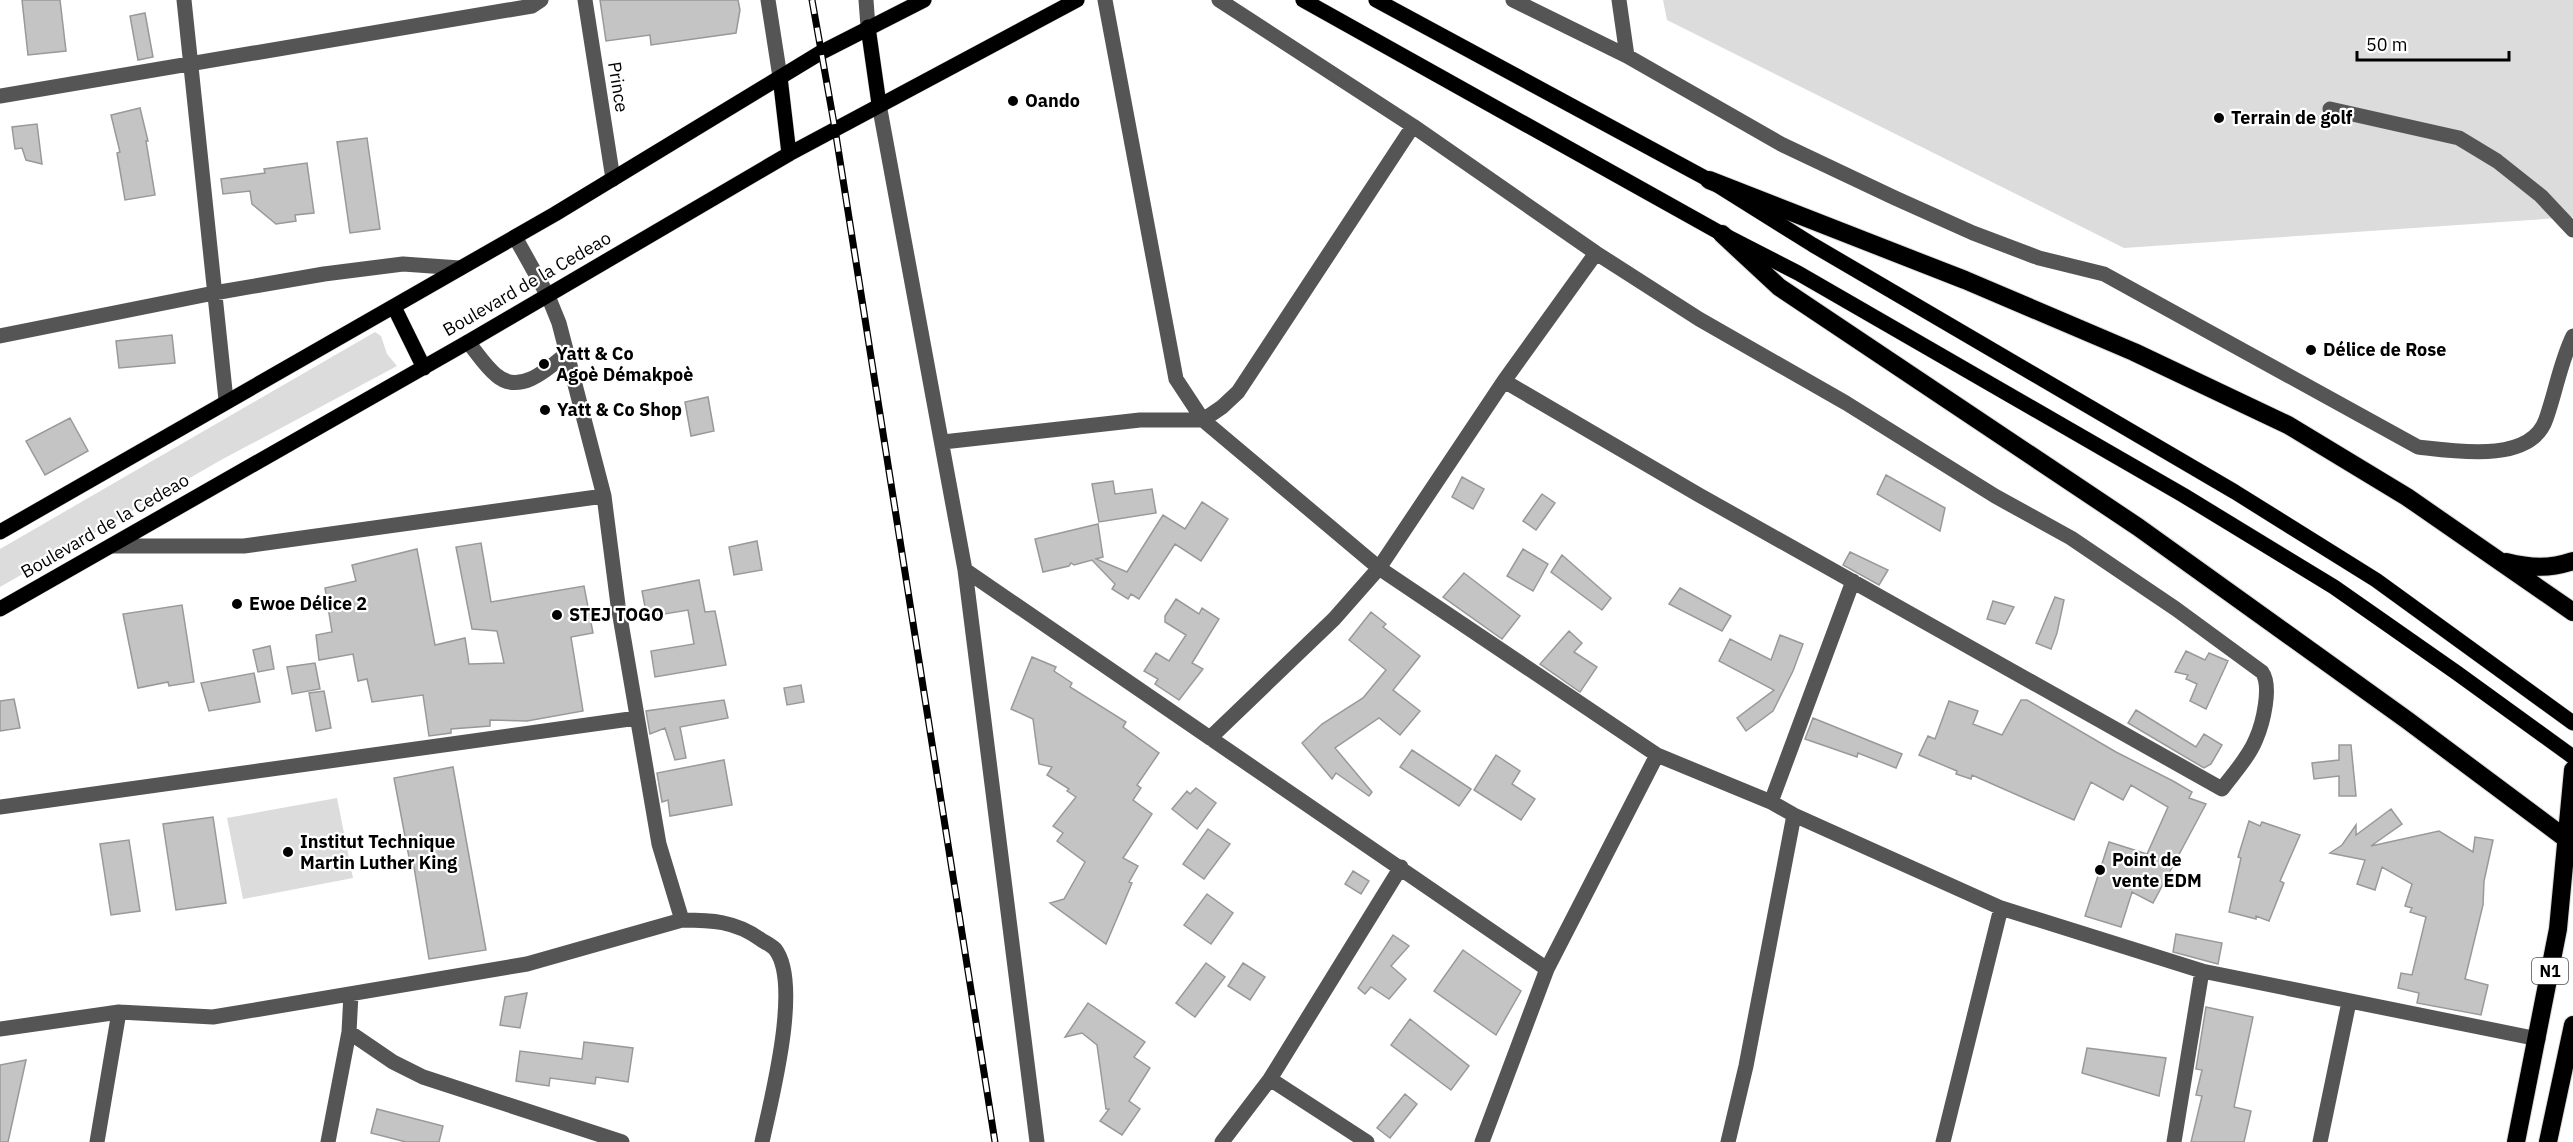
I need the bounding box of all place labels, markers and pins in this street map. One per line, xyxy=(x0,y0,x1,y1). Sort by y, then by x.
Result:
place label: Oando xyxy=(1025,89,1080,112)
marker: Oando xyxy=(1006,94,1020,108)
place label: Terrain de golf xyxy=(2231,106,2353,129)
marker: Terrain de golf xyxy=(2212,111,2226,125)
place label: Délice de Rose xyxy=(2323,338,2446,361)
place label: Yatt & Co Agoè Démakpoè xyxy=(556,342,693,386)
marker: Délice de Rose xyxy=(2304,343,2318,357)
marker: Yatt & Co Agoè Démakpoè xyxy=(537,357,551,371)
place label: Yatt & Co Shop xyxy=(557,398,682,421)
marker: Yatt & Co Shop xyxy=(538,403,552,417)
place label: Ewoe Délice 2 xyxy=(249,592,367,615)
marker: Ewoe Délice 2 xyxy=(230,597,244,611)
place label: STEJ TOGO xyxy=(569,603,664,626)
marker: STEJ TOGO xyxy=(550,608,564,622)
place label: Institut Technique Martin Luther King xyxy=(300,830,457,874)
marker: Institut Technique Martin Luther King xyxy=(281,845,295,859)
place label: Point de vente EDM xyxy=(2112,848,2202,892)
marker: Point de vente EDM xyxy=(2093,863,2107,877)

